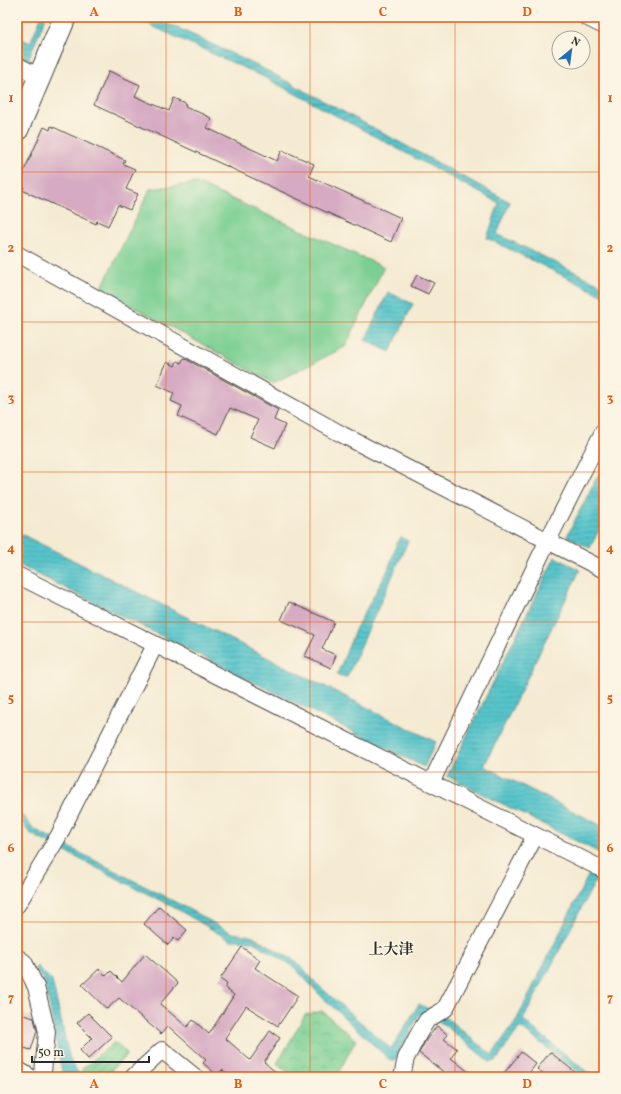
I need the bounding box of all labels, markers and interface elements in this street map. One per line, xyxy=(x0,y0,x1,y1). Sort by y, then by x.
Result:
text: A xyxy=(89,4,99,22)
text: B xyxy=(234,4,243,22)
text: C xyxy=(379,4,387,22)
text: D xyxy=(522,4,532,22)
north arrow xyxy=(551,30,591,70)
text: N xyxy=(568,34,582,51)
text: 1 xyxy=(8,90,14,108)
text: 1 xyxy=(607,90,613,108)
text: 2 xyxy=(8,240,15,258)
text: 2 xyxy=(607,240,614,258)
text: 3 xyxy=(8,390,15,408)
text: 3 xyxy=(607,390,614,408)
text: 4 xyxy=(7,540,15,558)
text: 4 xyxy=(606,540,614,558)
text: 5 xyxy=(8,690,14,708)
text: 5 xyxy=(607,690,613,708)
text: 6 xyxy=(7,840,15,858)
text: 6 xyxy=(606,840,614,858)
district label: 上大津 xyxy=(368,940,414,961)
text: 7 xyxy=(8,990,14,1008)
text: 7 xyxy=(607,990,613,1008)
scale bar xyxy=(32,1038,149,1064)
text: 50 m xyxy=(38,1045,64,1061)
text: A xyxy=(89,1076,99,1094)
text: B xyxy=(234,1076,243,1094)
text: C xyxy=(379,1076,387,1094)
text: D xyxy=(522,1076,532,1094)

